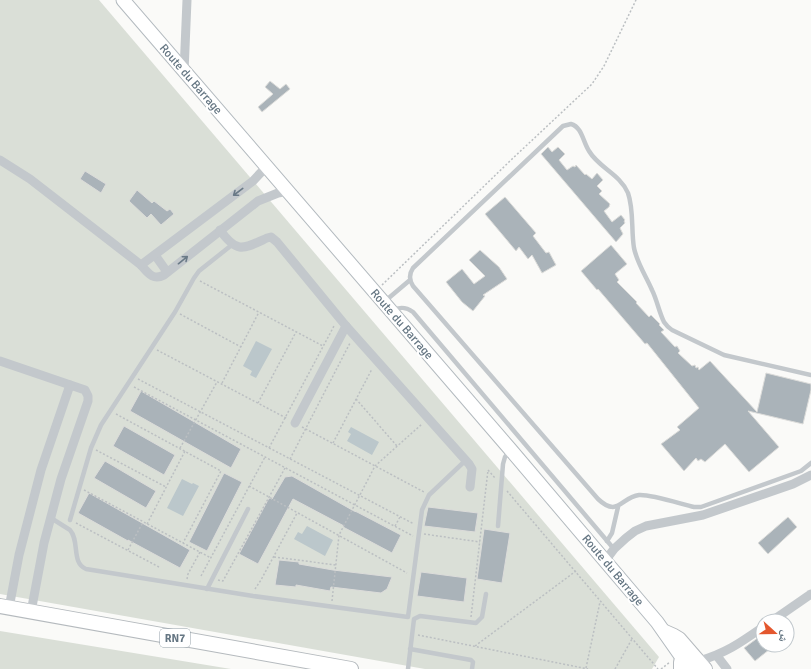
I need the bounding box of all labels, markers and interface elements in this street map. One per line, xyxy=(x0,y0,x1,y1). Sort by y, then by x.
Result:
street label: Route du Barrage xyxy=(156,41,225,118)
one-way arrow xyxy=(233,188,244,196)
one-way arrow xyxy=(177,256,188,264)
street label: Route du Barrage xyxy=(367,286,436,363)
street label: Route du Barrage xyxy=(578,532,647,609)
north arrow xyxy=(755,613,795,653)
text: ش xyxy=(775,628,792,644)
road number: RN7 xyxy=(160,629,190,647)

